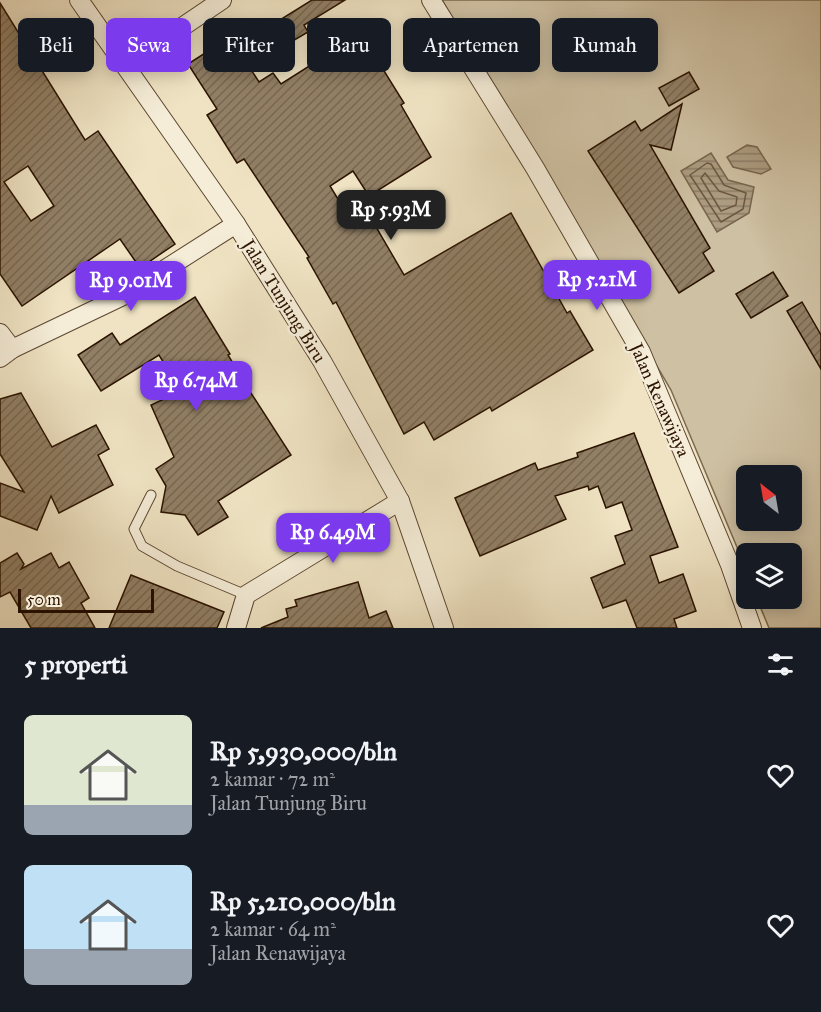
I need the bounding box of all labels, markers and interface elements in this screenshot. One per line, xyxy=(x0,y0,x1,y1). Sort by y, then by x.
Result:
chip: Beli xyxy=(18,18,94,72)
chip: Sewa xyxy=(106,18,191,72)
chip: Filter xyxy=(203,18,295,72)
chip: Baru xyxy=(307,18,391,72)
chip: Apartemen xyxy=(403,18,540,72)
chip: Rumah xyxy=(552,18,658,72)
pin: Rp 5.93M xyxy=(329,190,453,241)
text: Rp 5.93M xyxy=(351,197,431,221)
street label: Jalan Tunjung Biru xyxy=(235,234,331,368)
pin: Rp 5.21M xyxy=(535,260,659,311)
pin: Rp 9.01M xyxy=(69,261,193,312)
text: Rp 5.21M xyxy=(557,267,637,291)
text: Rp 9.01M xyxy=(89,268,173,292)
street label: Jalan Renawijaya xyxy=(623,338,695,461)
pin: Rp 6.74M xyxy=(134,361,258,412)
text: Rp 6.74M xyxy=(154,368,238,392)
north arrow xyxy=(736,465,802,531)
map controls xyxy=(736,465,802,609)
pin: Rp 6.49M xyxy=(271,513,395,564)
text: Rp 6.49M xyxy=(290,520,376,544)
button: layers xyxy=(736,543,802,609)
scale bar xyxy=(18,586,154,614)
text: 50 m xyxy=(27,590,61,609)
text: 5 properti xyxy=(24,648,127,680)
icon: filters xyxy=(764,648,797,681)
text: Rp 5,930,000/bln xyxy=(210,735,397,767)
icon: home xyxy=(72,739,144,811)
icon: heart xyxy=(764,759,797,792)
text: 2 kamar · 72 m² xyxy=(210,767,335,791)
text: Jalan Tunjung Biru xyxy=(210,791,367,815)
text: Rp 5,210,000/bln xyxy=(210,885,396,917)
icon: home xyxy=(72,889,144,961)
icon: heart xyxy=(764,909,797,942)
text: 2 kamar · 64 m² xyxy=(210,917,336,941)
text: Jalan Renawijaya xyxy=(210,941,346,965)

